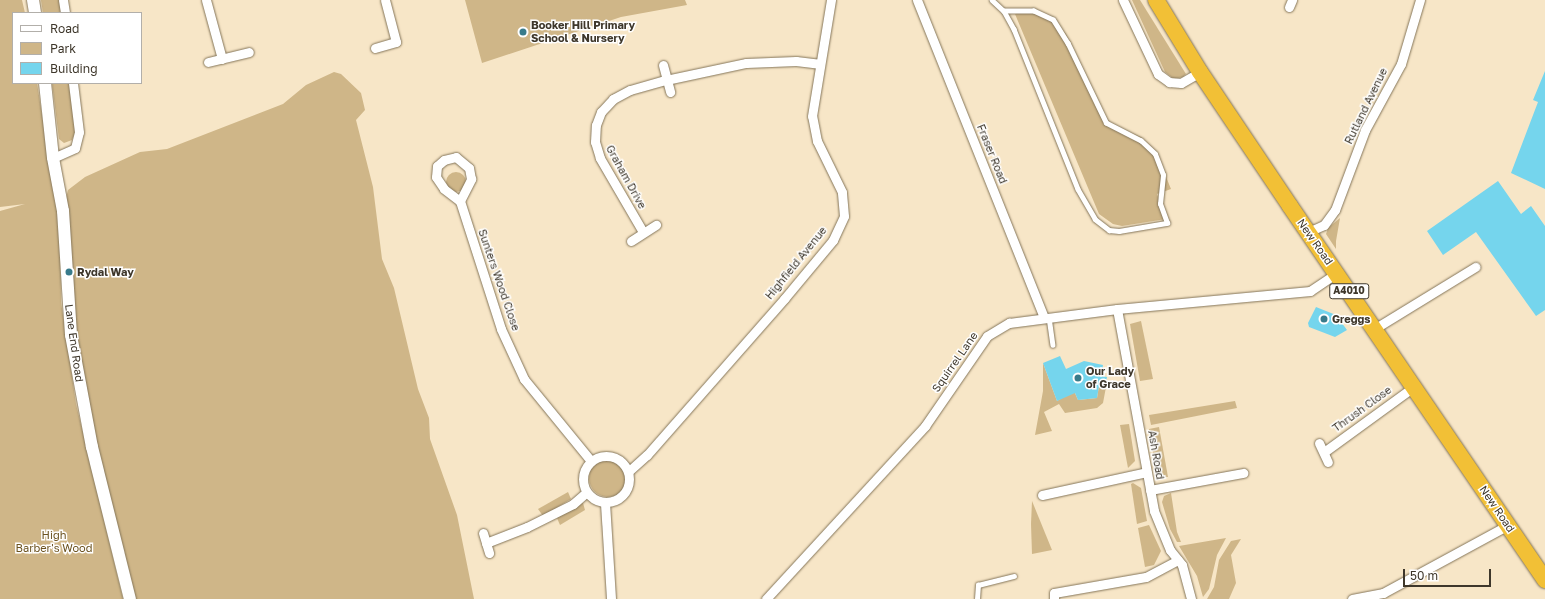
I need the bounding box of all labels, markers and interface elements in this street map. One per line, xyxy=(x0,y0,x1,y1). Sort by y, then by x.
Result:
legend xyxy=(12,12,142,84)
place label: Booker Hill Primary School & Nursery xyxy=(531,19,635,45)
text: Road xyxy=(50,21,79,36)
marker: Booker Hill Primary School & Nursery xyxy=(518,27,528,37)
text: Park xyxy=(50,41,76,56)
text: Building xyxy=(50,61,98,76)
street label: Rutland Avenue xyxy=(1342,66,1390,146)
street label: Fraser Road xyxy=(974,122,1010,186)
street label: Graham Drive xyxy=(603,143,649,211)
street label: New Road xyxy=(1294,216,1336,268)
street label: Highfield Avenue xyxy=(763,224,829,302)
street label: Sunters Wood Close xyxy=(475,227,523,333)
place label: Rydal Way xyxy=(77,265,134,279)
marker: Rydal Way xyxy=(64,267,74,277)
road number: A4010 xyxy=(1329,283,1369,299)
street label: Lane End Road xyxy=(62,303,86,383)
place label: Greggs xyxy=(1332,312,1370,326)
marker: Greggs xyxy=(1319,314,1329,324)
street label: Squirrel Lane xyxy=(929,329,981,395)
place label: Our Lady of Grace xyxy=(1086,365,1134,391)
marker: Our Lady of Grace xyxy=(1073,373,1083,383)
street label: Thrush Close xyxy=(1330,383,1394,435)
street label: Ash Road xyxy=(1145,429,1167,481)
street label: New Road xyxy=(1477,483,1517,535)
park label: High Barber's Wood xyxy=(16,529,92,555)
scale bar xyxy=(1405,561,1493,587)
text: 50 m xyxy=(1410,568,1438,583)

